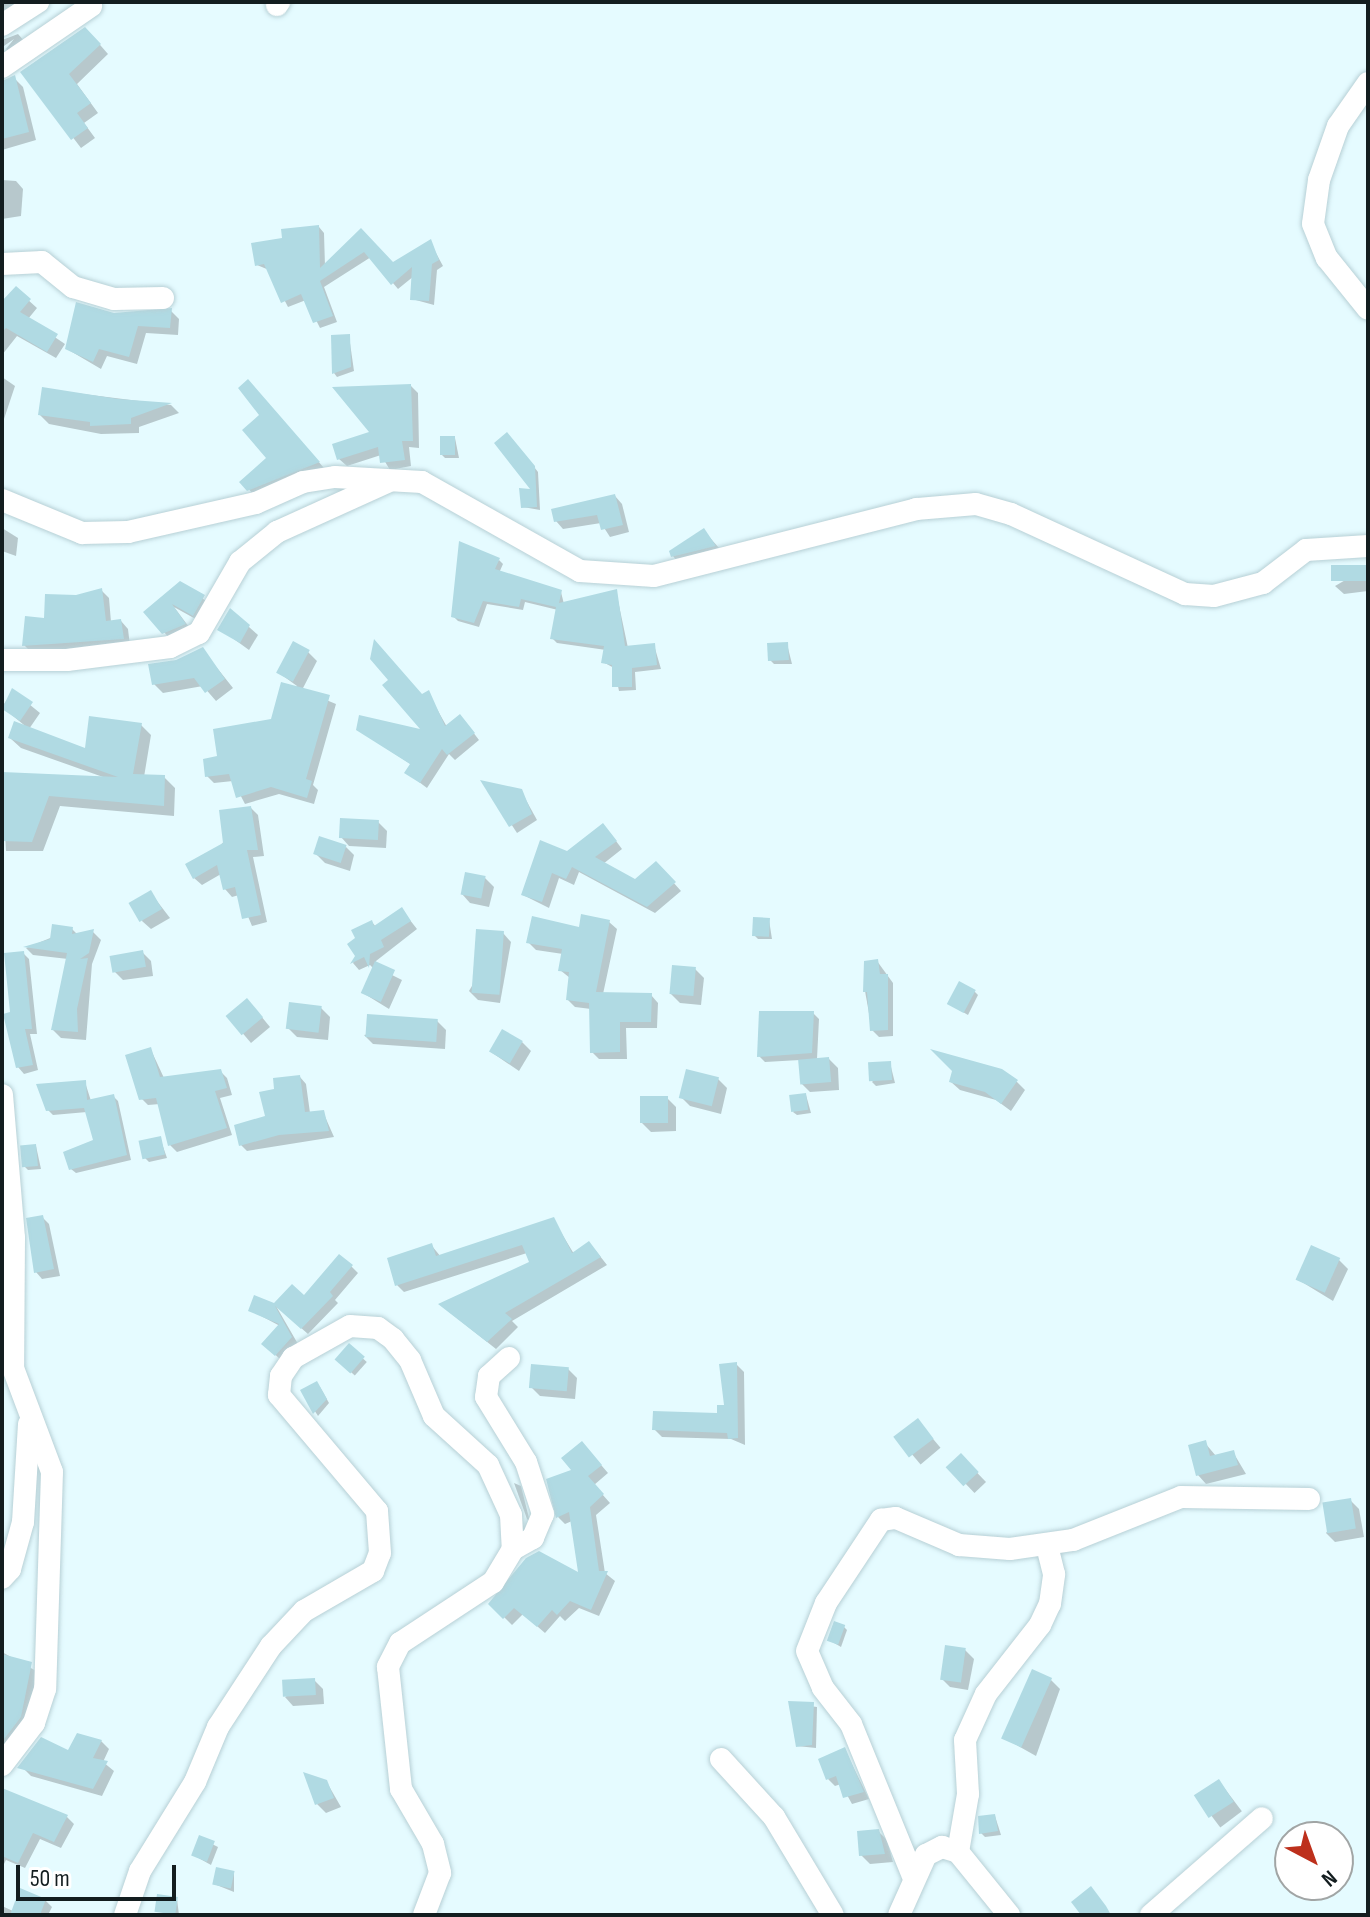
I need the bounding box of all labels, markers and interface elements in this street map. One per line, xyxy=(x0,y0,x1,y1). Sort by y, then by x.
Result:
north arrow xyxy=(1274,1821,1354,1901)
scale bar xyxy=(20,1849,180,1899)
text: 50 m xyxy=(30,1864,70,1893)
text: N xyxy=(1315,1864,1342,1892)

